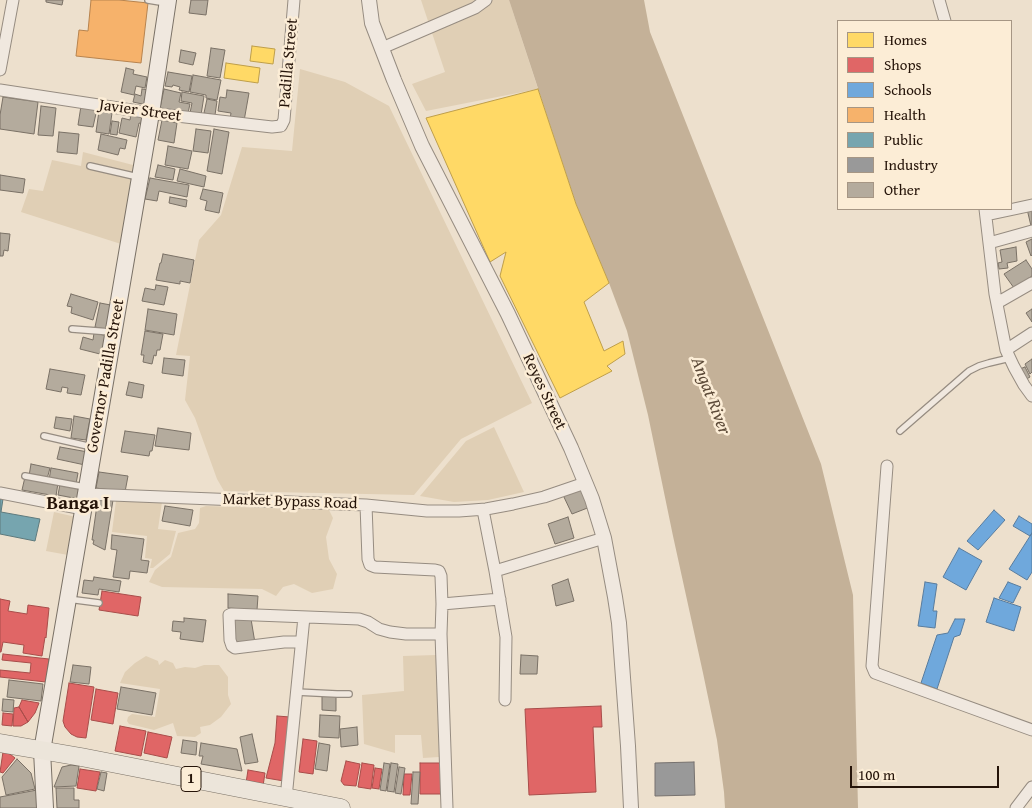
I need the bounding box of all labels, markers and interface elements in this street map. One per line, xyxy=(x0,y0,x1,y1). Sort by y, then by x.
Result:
street label: Padilla Street xyxy=(276,17,302,109)
legend xyxy=(837,20,1012,210)
text: Homes xyxy=(884,29,927,50)
text: Shops xyxy=(884,54,921,75)
text: Schools xyxy=(884,79,932,100)
street label: Javier Street xyxy=(98,96,182,126)
text: Health xyxy=(884,104,926,125)
text: Public xyxy=(884,129,923,150)
text: Industry xyxy=(884,154,938,175)
text: Other xyxy=(884,179,920,200)
street label: Governor Padilla Street xyxy=(83,298,129,454)
street label: Reyes Street xyxy=(518,351,570,433)
water label: Angat River xyxy=(685,354,735,438)
street label: Market Bypass Road xyxy=(222,490,358,514)
district label: Banga Ⅰ xyxy=(46,493,110,515)
scale bar xyxy=(852,756,1001,788)
text: 100 m xyxy=(858,764,895,785)
road number: 1 xyxy=(181,766,201,792)

